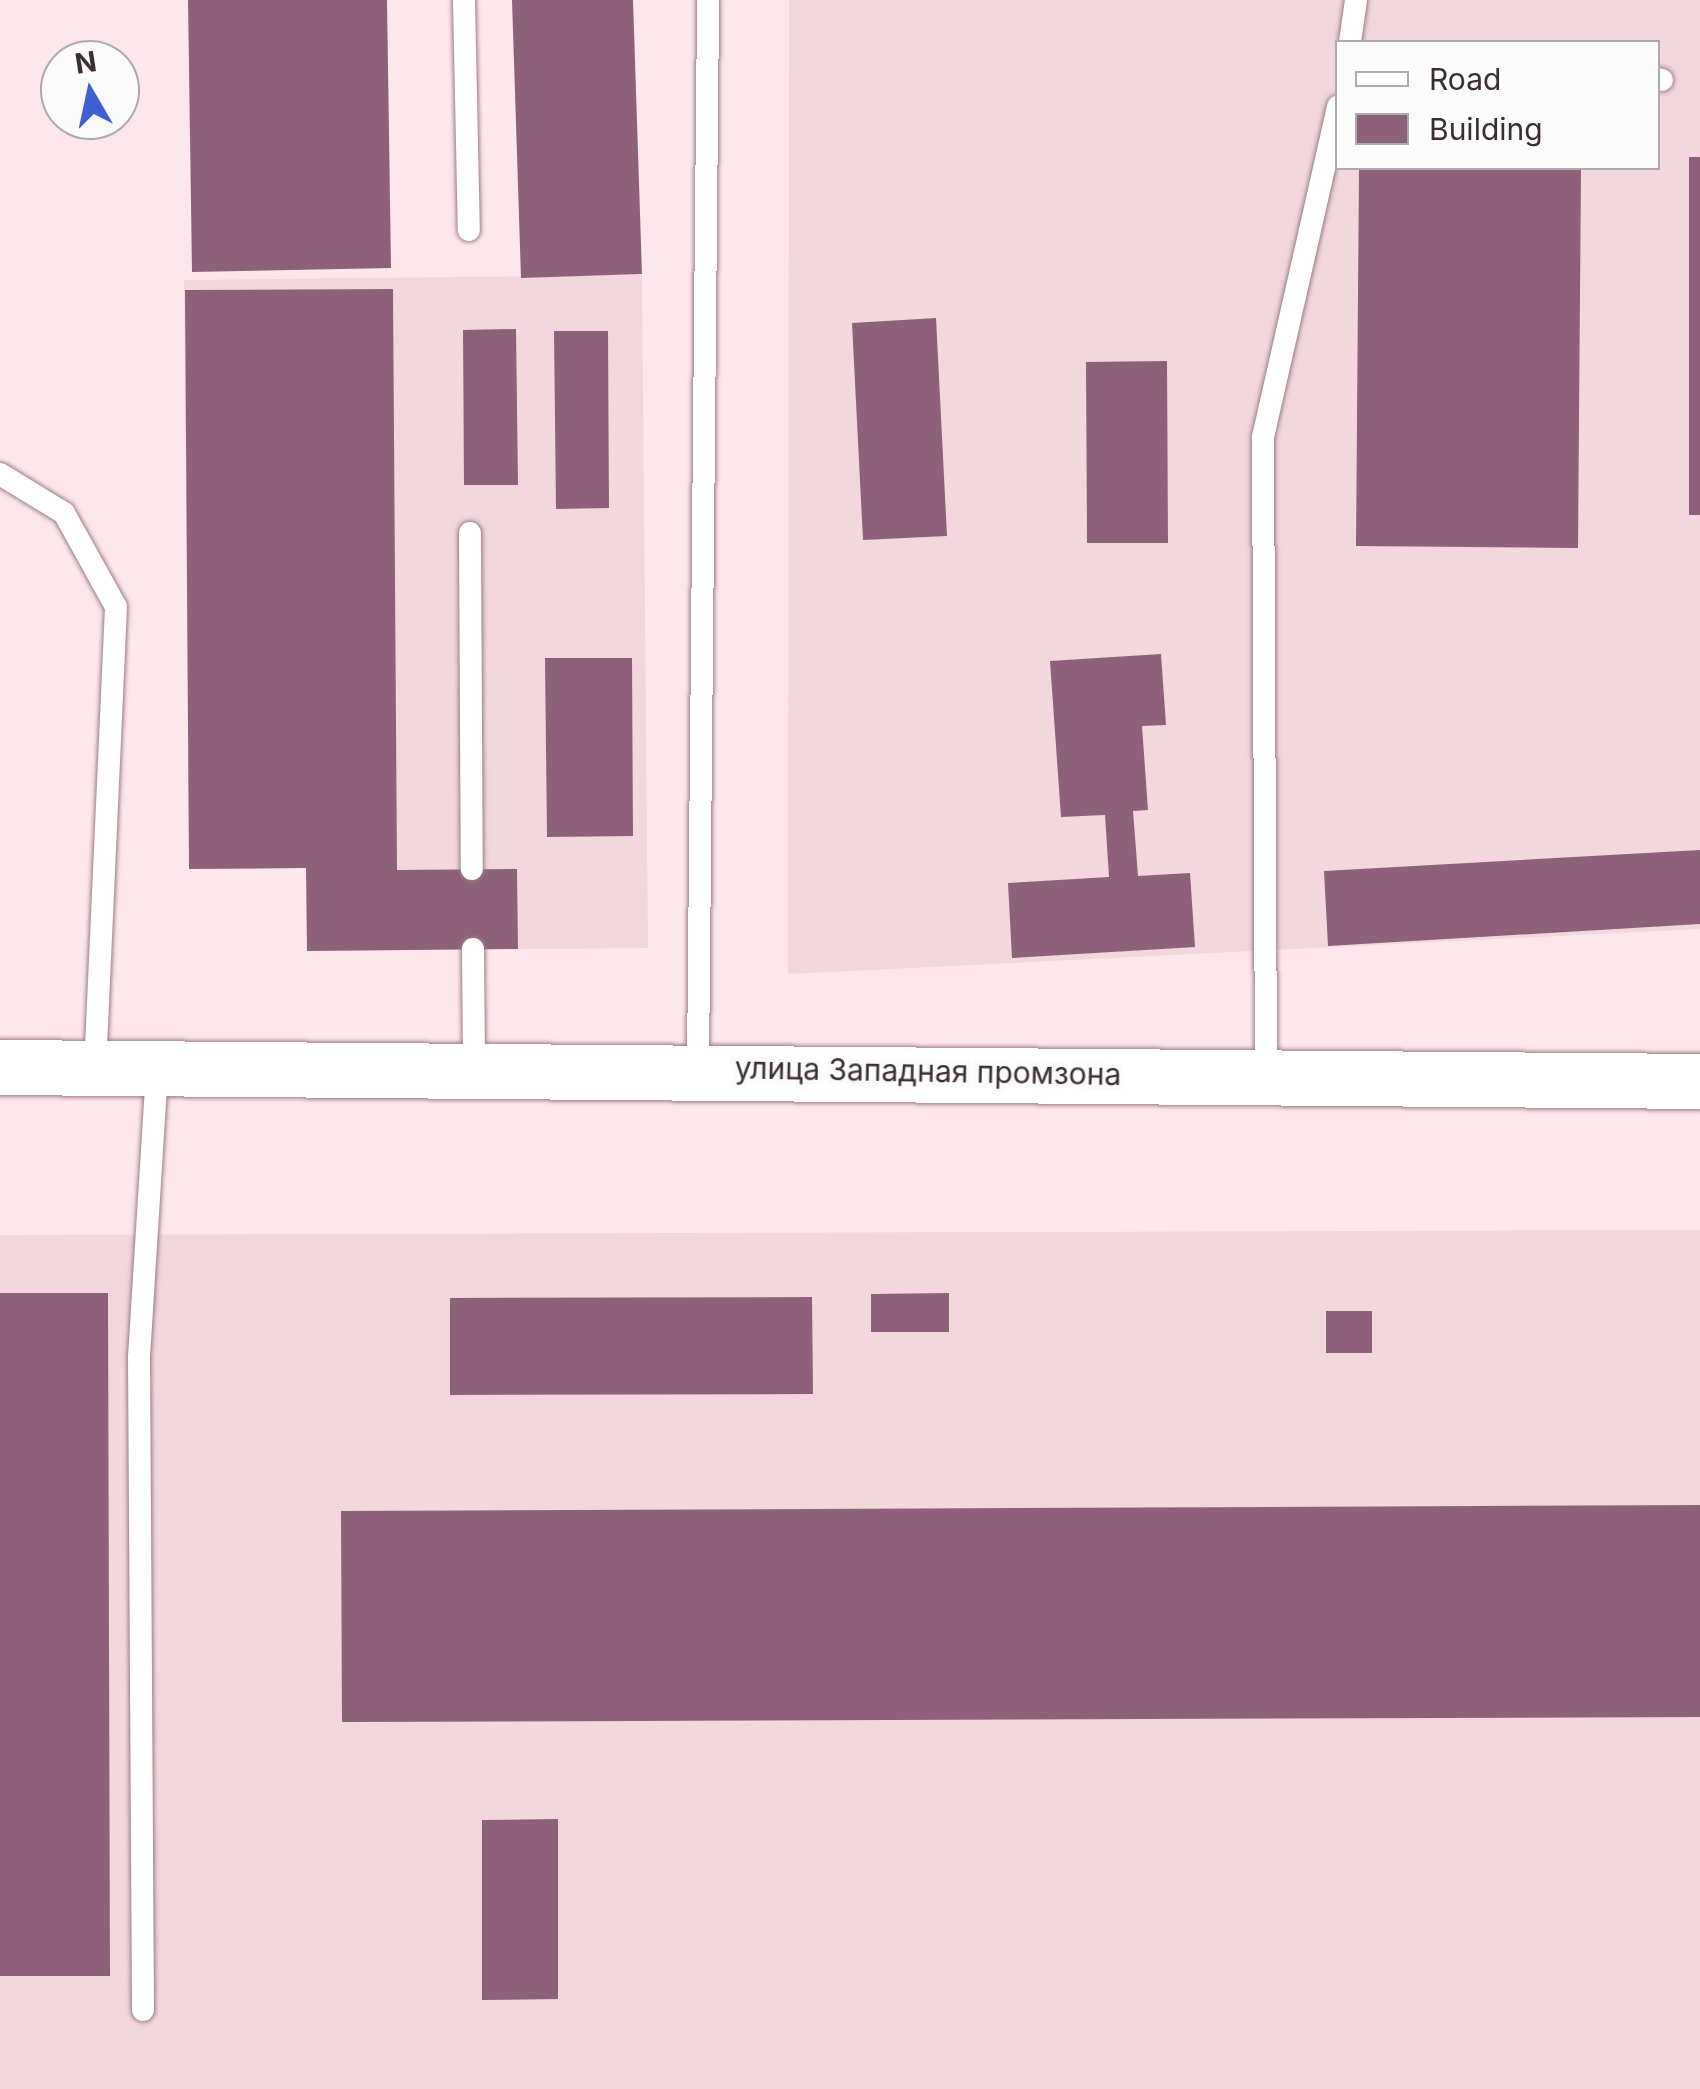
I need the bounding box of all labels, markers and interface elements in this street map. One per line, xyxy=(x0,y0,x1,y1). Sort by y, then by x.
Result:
north arrow xyxy=(40,40,140,140)
legend xyxy=(1335,40,1660,170)
text: N xyxy=(72,44,99,81)
text: Road xyxy=(1429,61,1501,97)
text: Building xyxy=(1429,111,1543,147)
street label: улица Западная промзона xyxy=(734,1050,1122,1092)

